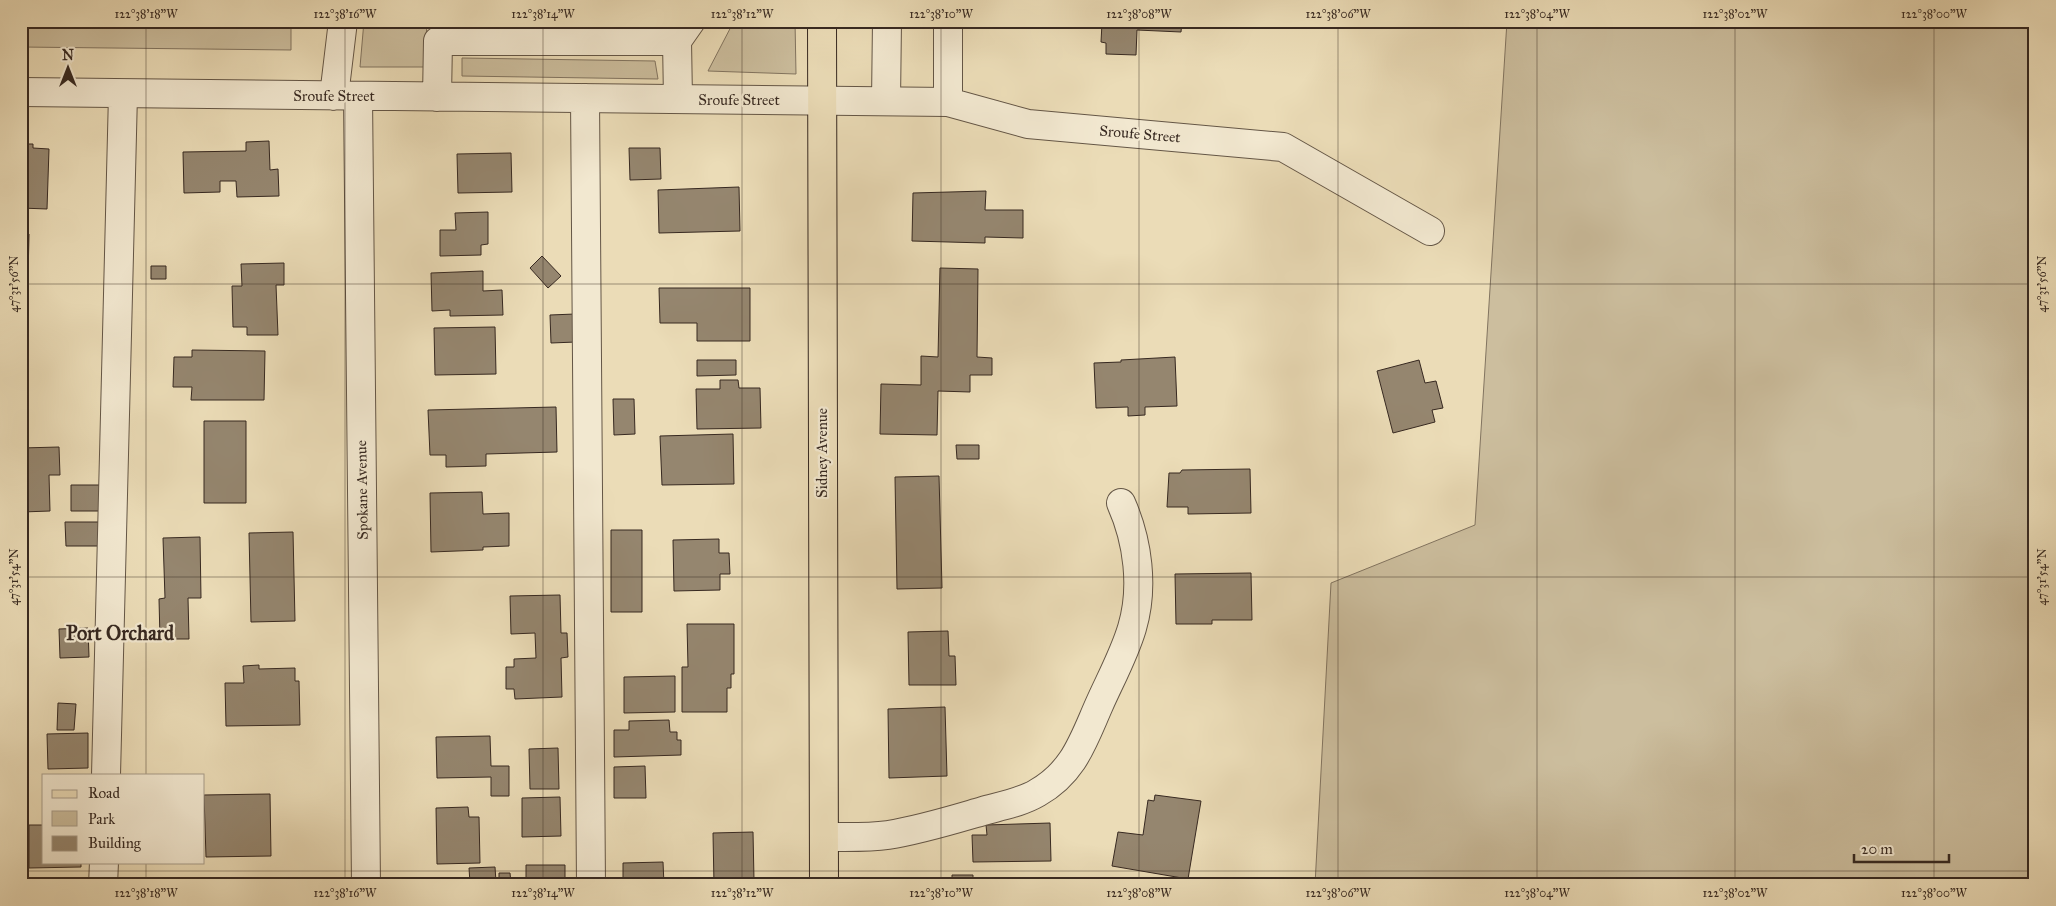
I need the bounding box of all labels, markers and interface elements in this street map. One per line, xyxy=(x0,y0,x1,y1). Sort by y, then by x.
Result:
text: 122°38'18"W xyxy=(114,7,178,21)
text: 122°38'16"W xyxy=(314,7,377,21)
text: 122°38'14"W xyxy=(511,7,575,21)
text: 122°38'12"W xyxy=(711,7,774,21)
text: 122°38'10"W xyxy=(909,7,973,21)
text: 122°38'08"W xyxy=(1106,7,1172,21)
text: 122°38'06"W xyxy=(1305,7,1371,21)
text: 122°38'04"W xyxy=(1504,7,1570,21)
text: 122°38'02"W xyxy=(1703,7,1768,21)
text: 122°38'00"W xyxy=(1901,7,1968,21)
north arrow xyxy=(42,42,92,92)
text: N xyxy=(62,47,74,64)
street label: Sroufe Street xyxy=(293,87,375,105)
street label: Sroufe Street xyxy=(698,91,780,109)
street label: Sroufe Street xyxy=(1099,121,1182,147)
text: 47°31'56"N xyxy=(7,256,21,312)
text: 47°31'56"N xyxy=(2035,256,2049,312)
street label: Sidney Avenue xyxy=(813,408,831,498)
street label: Spokane Avenue xyxy=(352,440,372,540)
text: 47°31'54"N xyxy=(7,548,21,606)
text: 47°31'54"N xyxy=(2035,548,2049,606)
district label: Port Orchard xyxy=(66,621,175,645)
legend xyxy=(42,774,205,864)
text: Road xyxy=(88,784,120,802)
text: Park xyxy=(88,810,115,828)
scale bar xyxy=(1854,831,1948,863)
text: Building xyxy=(88,834,142,852)
text: 20 m xyxy=(1861,840,1893,858)
text: 122°38'18"W xyxy=(114,886,178,900)
text: 122°38'16"W xyxy=(314,886,377,900)
text: 122°38'14"W xyxy=(511,886,575,900)
text: 122°38'12"W xyxy=(711,886,774,900)
text: 122°38'10"W xyxy=(909,886,973,900)
text: 122°38'08"W xyxy=(1106,886,1172,900)
text: 122°38'06"W xyxy=(1305,886,1371,900)
text: 122°38'04"W xyxy=(1504,886,1570,900)
text: 122°38'02"W xyxy=(1703,886,1768,900)
text: 122°38'00"W xyxy=(1901,886,1968,900)

